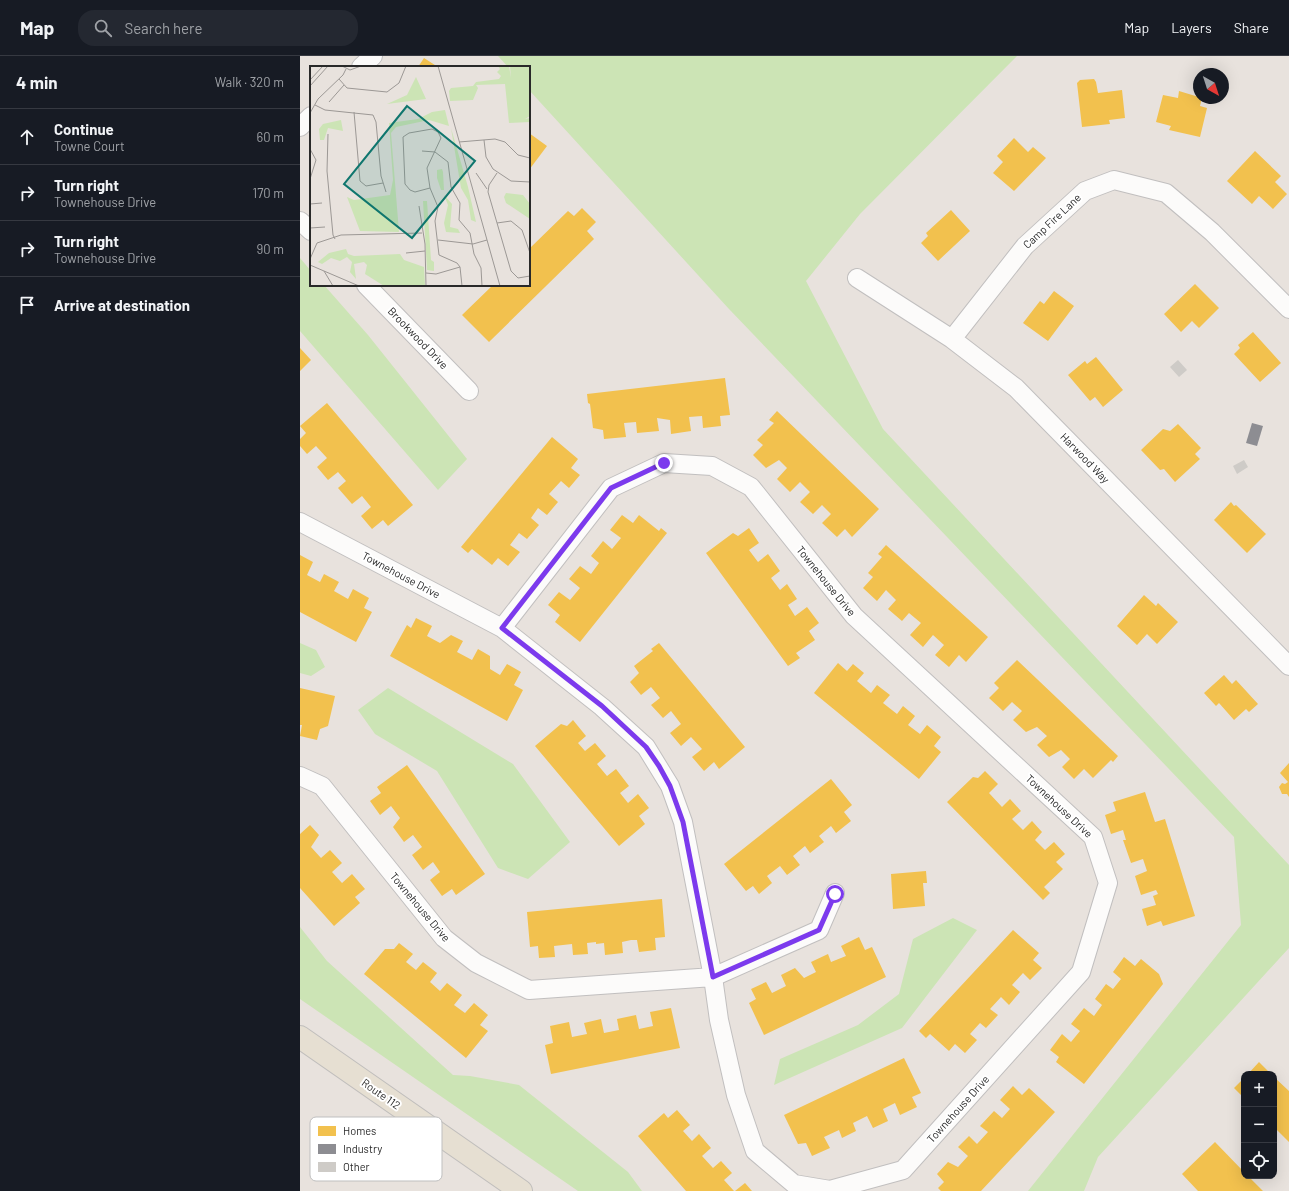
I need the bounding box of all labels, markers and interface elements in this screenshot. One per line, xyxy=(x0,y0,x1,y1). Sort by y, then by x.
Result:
search box xyxy=(78,10,358,46)
text: Map xyxy=(20,16,54,39)
icon: search xyxy=(92,17,114,39)
text: Search here xyxy=(124,19,202,37)
text: Map xyxy=(1124,19,1149,36)
text: Layers xyxy=(1171,19,1212,36)
text: Share xyxy=(1234,19,1269,36)
inset map xyxy=(310,66,530,286)
north arrow xyxy=(1193,68,1229,104)
text: 4 min xyxy=(16,72,58,92)
text: Walk · 320 m xyxy=(215,74,284,90)
text: Continue xyxy=(54,120,114,138)
icon: ahead xyxy=(16,126,38,148)
text: 60 m xyxy=(257,129,284,145)
text: Towne Court xyxy=(54,138,125,154)
text: Turn right xyxy=(54,176,119,194)
icon: right xyxy=(16,182,38,204)
text: 170 m xyxy=(253,185,284,201)
street label: Camp Fire Lane xyxy=(1020,190,1083,251)
text: Townehouse Drive xyxy=(54,194,156,210)
text: Turn right xyxy=(54,232,119,250)
icon: right xyxy=(16,238,38,260)
text: 90 m xyxy=(257,241,284,257)
text: Townehouse Drive xyxy=(54,250,156,266)
icon: arrive xyxy=(16,294,38,316)
text: Arrive at destination xyxy=(54,296,190,314)
street label: Brookwood Drive xyxy=(386,304,451,371)
street label: Harwood Way xyxy=(1058,430,1113,485)
route end xyxy=(655,454,673,472)
street label: Townehouse Drive xyxy=(794,543,859,618)
street label: Townehouse Drive xyxy=(360,549,443,601)
street label: Townehouse Drive xyxy=(1023,771,1096,840)
street label: Townehouse Drive xyxy=(388,869,453,944)
route start xyxy=(826,885,844,903)
map controls xyxy=(1241,1071,1277,1179)
button: + xyxy=(1241,1071,1277,1107)
street label: Townehouse Drive xyxy=(924,1072,991,1145)
street label: Route 112 xyxy=(359,1076,403,1112)
button: − xyxy=(1241,1107,1277,1143)
legend xyxy=(310,1117,442,1181)
text: Homes xyxy=(343,1124,376,1137)
text: Industry xyxy=(343,1142,382,1155)
button: locate xyxy=(1241,1143,1277,1179)
text: Other xyxy=(343,1160,370,1173)

